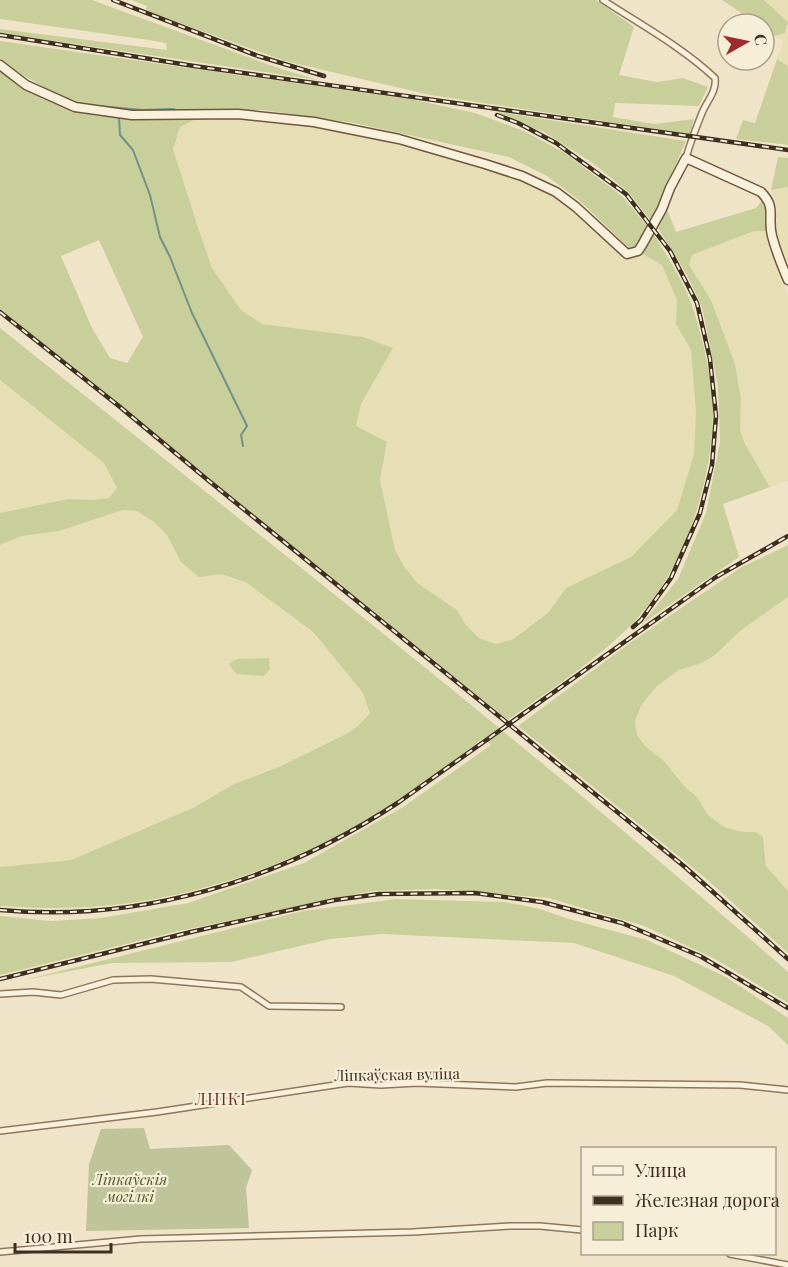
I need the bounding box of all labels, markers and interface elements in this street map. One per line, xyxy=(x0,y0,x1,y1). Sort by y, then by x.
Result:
north arrow xyxy=(716,12,776,72)
text: С xyxy=(750,32,773,47)
street label: Ліпкаўская вуліца xyxy=(333,1063,461,1085)
district label: ЛІПКІ xyxy=(194,1088,247,1109)
legend xyxy=(581,1147,776,1255)
text: Улица xyxy=(634,1158,686,1182)
park label: Ліпкаўскія могілкі xyxy=(92,1169,167,1206)
text: Железная дорога xyxy=(635,1188,780,1212)
scale bar xyxy=(15,1216,111,1254)
text: Парк xyxy=(635,1218,678,1242)
text: 100 m xyxy=(24,1224,73,1248)

